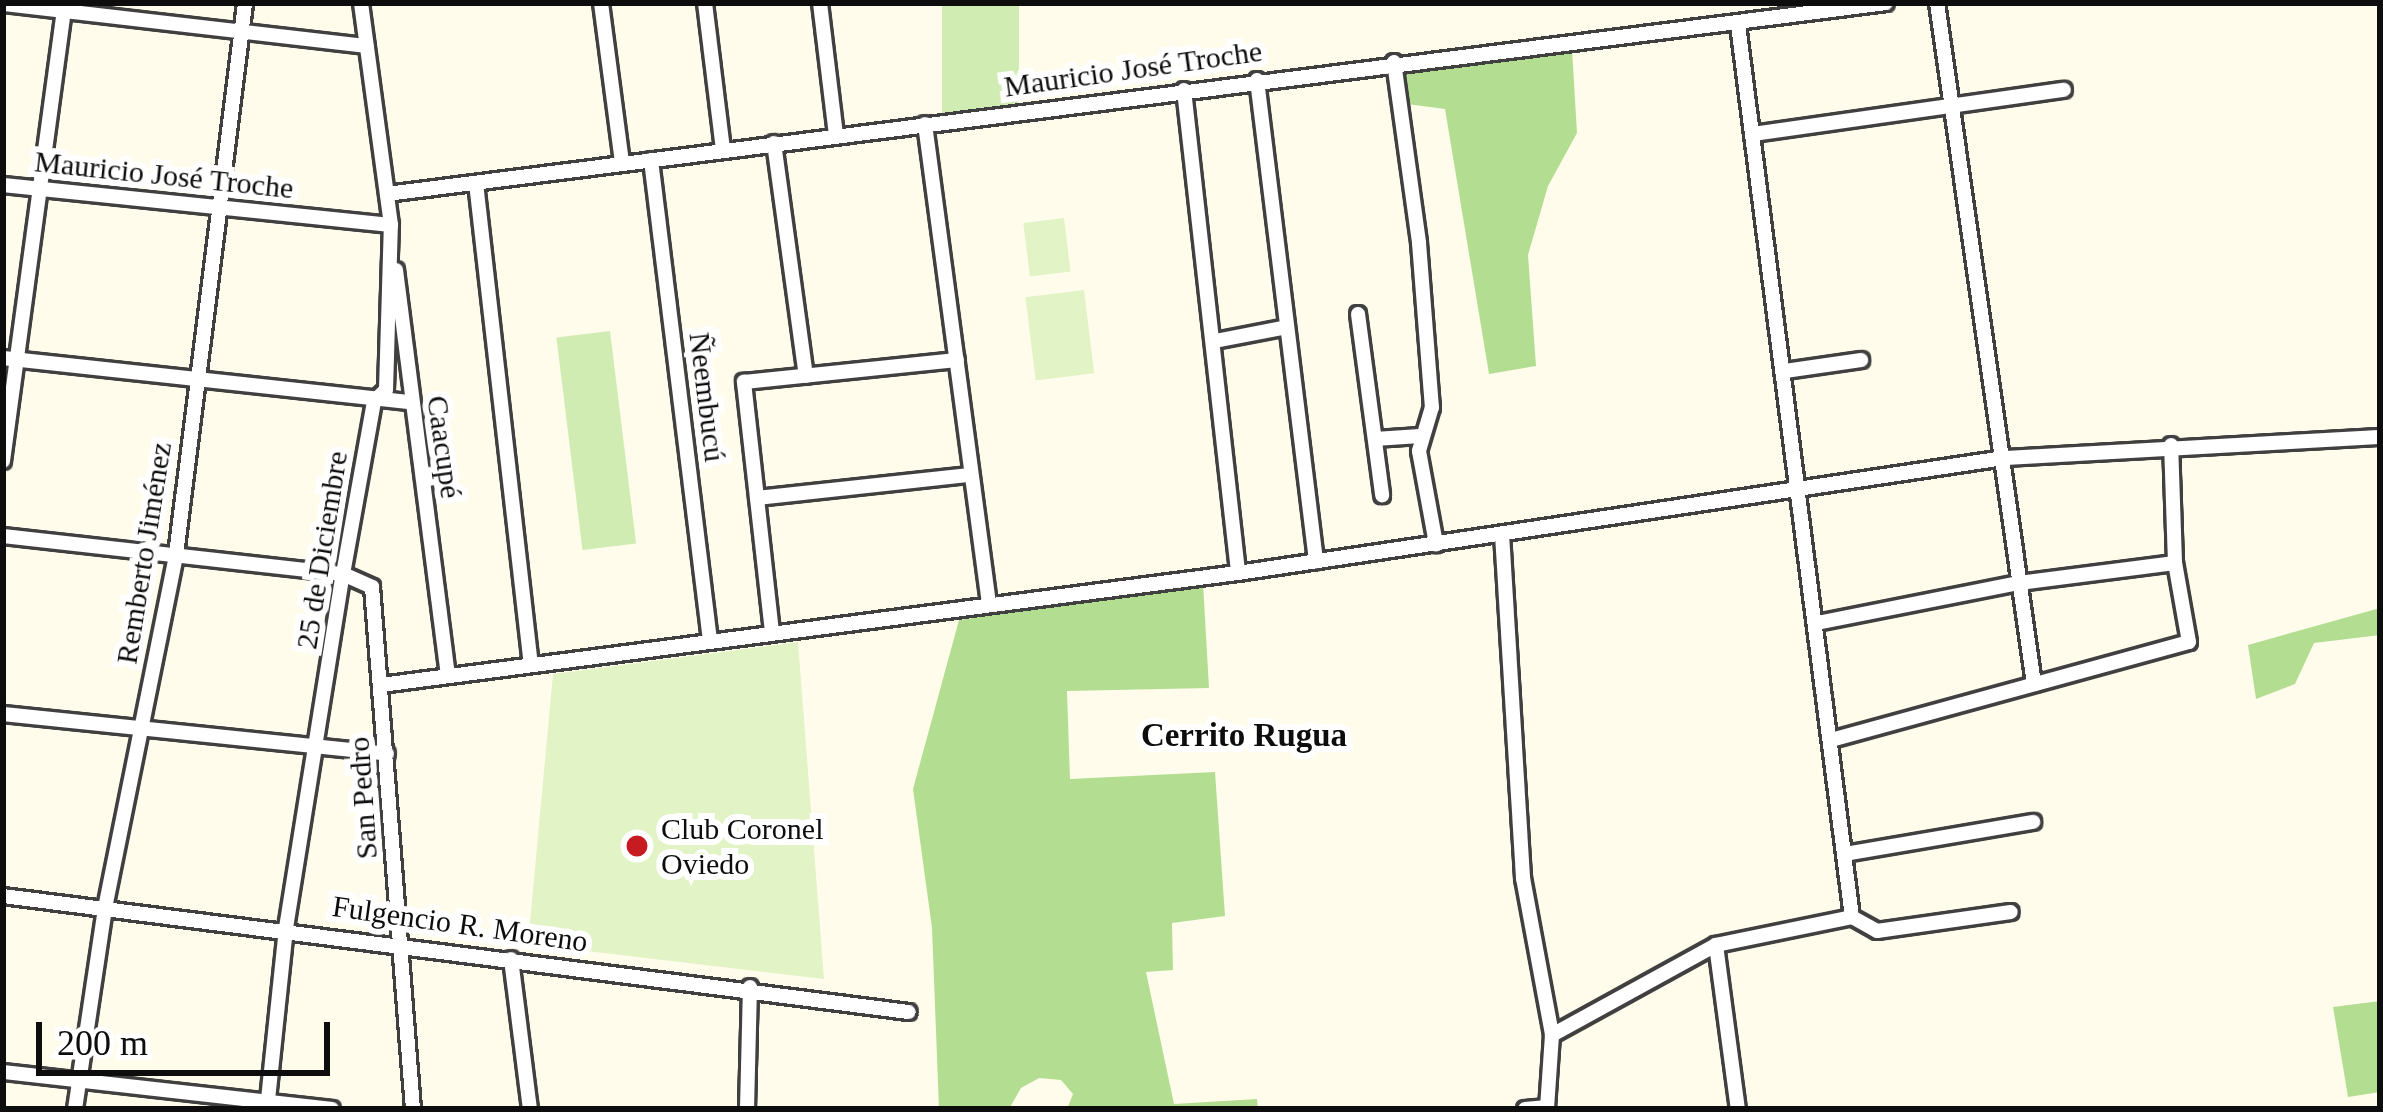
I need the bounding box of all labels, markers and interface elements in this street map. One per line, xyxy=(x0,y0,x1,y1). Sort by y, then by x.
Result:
street label: Mauricio José Troche xyxy=(1002,33,1264,105)
street label: Mauricio José Troche xyxy=(33,143,295,207)
street label: Ñeembucú xyxy=(681,330,733,464)
street label: Caacupé xyxy=(419,393,469,501)
street label: Remberto Jiménez xyxy=(109,440,179,666)
street label: 25 de Diciembre xyxy=(289,448,355,652)
district label: Cerrito Rugua xyxy=(1141,716,1347,756)
street label: San Pedro xyxy=(341,736,385,860)
place label: Club Coronel Oviedo xyxy=(661,811,823,882)
marker: Club Coronel Oviedo xyxy=(624,833,650,859)
street label: Fulgencio R. Moreno xyxy=(330,888,590,960)
scale bar xyxy=(42,998,336,1072)
text: 200 m xyxy=(57,1023,148,1063)

